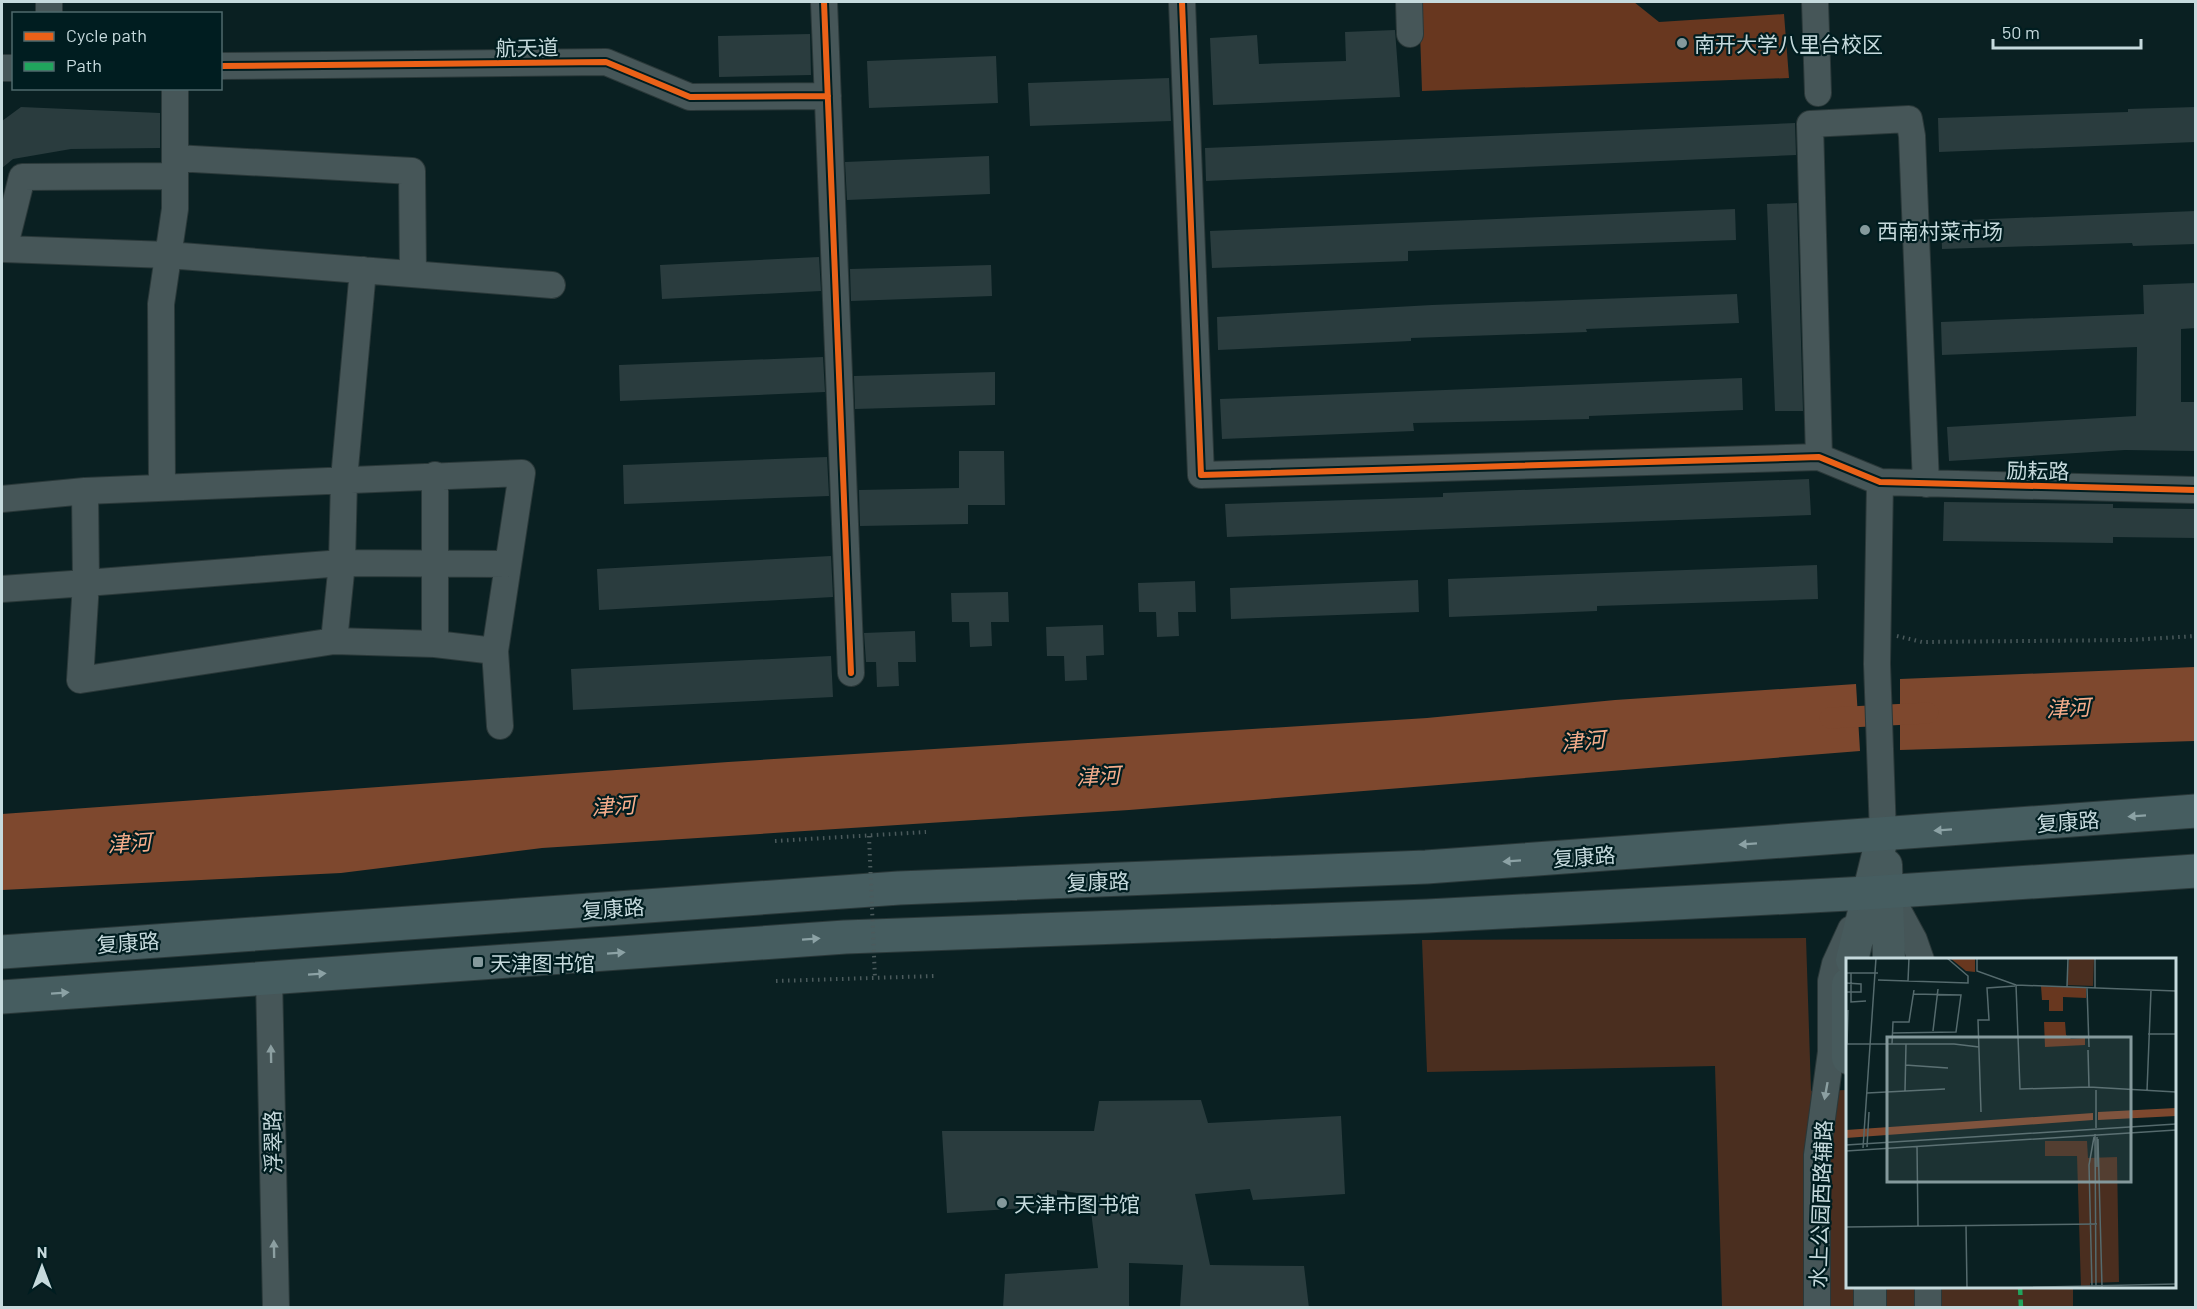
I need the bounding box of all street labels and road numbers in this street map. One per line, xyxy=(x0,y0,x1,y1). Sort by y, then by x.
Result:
street label: 航天道 xyxy=(495,34,559,60)
street label: 励耘路 xyxy=(2006,457,2070,483)
street label: 复康路 xyxy=(2036,806,2100,836)
street label: 复康路 xyxy=(1552,841,1616,871)
street label: 复康路 xyxy=(1066,867,1130,895)
street label: 复康路 xyxy=(581,893,645,923)
street label: 复康路 xyxy=(96,927,160,957)
street label: 浮翠路 xyxy=(259,1110,285,1174)
street label: 水上公园西路辅路 xyxy=(1805,1120,1835,1288)

